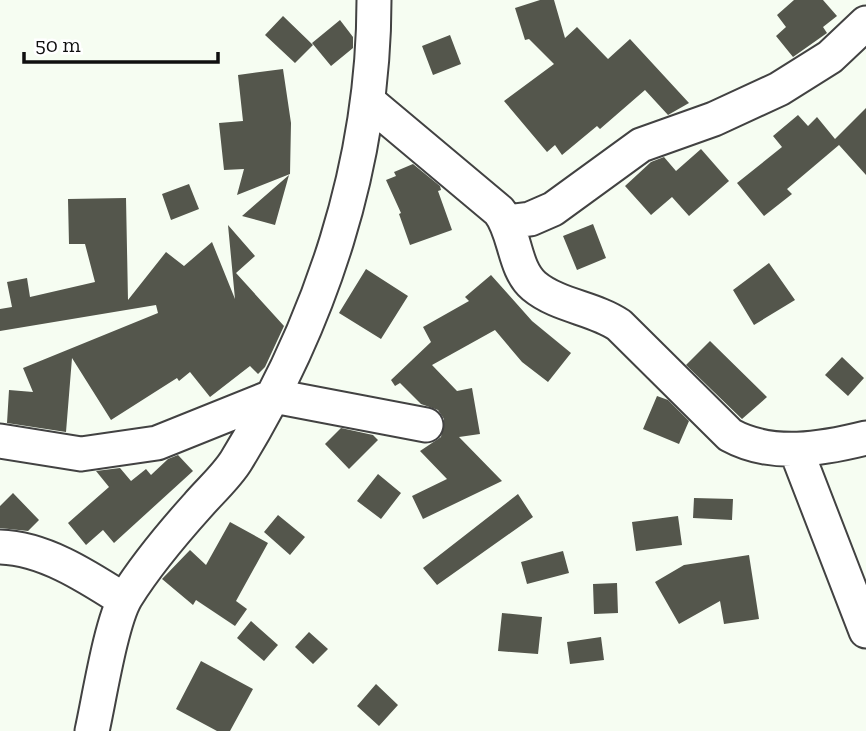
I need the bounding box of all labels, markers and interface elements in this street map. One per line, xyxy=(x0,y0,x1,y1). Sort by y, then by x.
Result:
scale bar xyxy=(24,21,219,65)
text: 50 m xyxy=(35,32,81,57)

